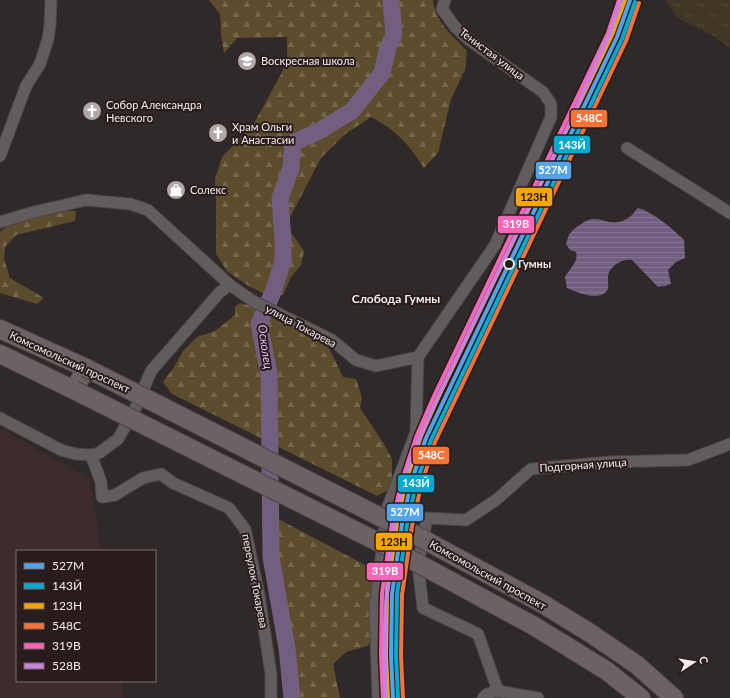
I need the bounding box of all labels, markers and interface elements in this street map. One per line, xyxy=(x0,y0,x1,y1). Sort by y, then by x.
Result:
street label: Тенистая улица xyxy=(457,25,527,82)
school or university icon: Воскресная школа xyxy=(236,50,258,72)
place label: Воскресная школа xyxy=(261,54,355,67)
place label: Собор Александра Невского xyxy=(106,98,202,124)
church icon: Собор Александра Невского xyxy=(81,100,103,122)
line badge: 548С xyxy=(570,109,608,128)
text: 548С xyxy=(576,111,603,124)
place label: Храм Ольги и Анастасии xyxy=(232,120,294,146)
church icon: Храм Ольги и Анастасии xyxy=(207,122,229,144)
line badge: 143Й xyxy=(553,135,591,154)
text: 143Й xyxy=(558,138,586,151)
line badge: 527М xyxy=(535,161,572,180)
text: 527М xyxy=(538,163,568,176)
shop icon: Солекс xyxy=(165,179,187,201)
place label: Солекс xyxy=(190,183,226,196)
line badge: 123Н xyxy=(515,187,553,207)
text: 123Н xyxy=(520,190,548,203)
line badge: 319В xyxy=(497,215,535,234)
text: 319В xyxy=(503,217,529,230)
place label: Гумны xyxy=(518,257,551,270)
marker: Гумны xyxy=(503,258,515,270)
district label: Слобода Гумны xyxy=(352,291,440,306)
street label: улица Токарева xyxy=(264,301,339,350)
water label: Осколец xyxy=(255,324,276,370)
street label: Комсомольский проспект xyxy=(8,328,133,395)
line badge: 548С xyxy=(412,446,450,465)
text: 548С xyxy=(418,448,445,461)
street label: Подгорная улица xyxy=(539,455,627,474)
line badge: 143Й xyxy=(397,474,435,493)
text: 143Й xyxy=(402,476,430,489)
line badge: 527М xyxy=(386,503,424,522)
text: 527М xyxy=(390,505,420,518)
line badge: 123Н xyxy=(375,532,413,551)
street label: переулок Токарева xyxy=(240,533,271,629)
text: 123Н xyxy=(380,535,408,548)
street label: Комсомольский проспект xyxy=(428,537,549,612)
legend xyxy=(16,550,156,682)
text: 527М xyxy=(52,558,84,573)
line badge: 319В xyxy=(366,562,404,581)
text: 319В xyxy=(372,564,398,577)
text: 143Й xyxy=(52,578,82,593)
text: 123Н xyxy=(52,598,82,613)
text: 548С xyxy=(52,618,81,633)
text: 319В xyxy=(52,638,81,653)
north arrow xyxy=(674,642,714,682)
text: С xyxy=(697,655,712,665)
text: 528В xyxy=(52,658,81,673)

